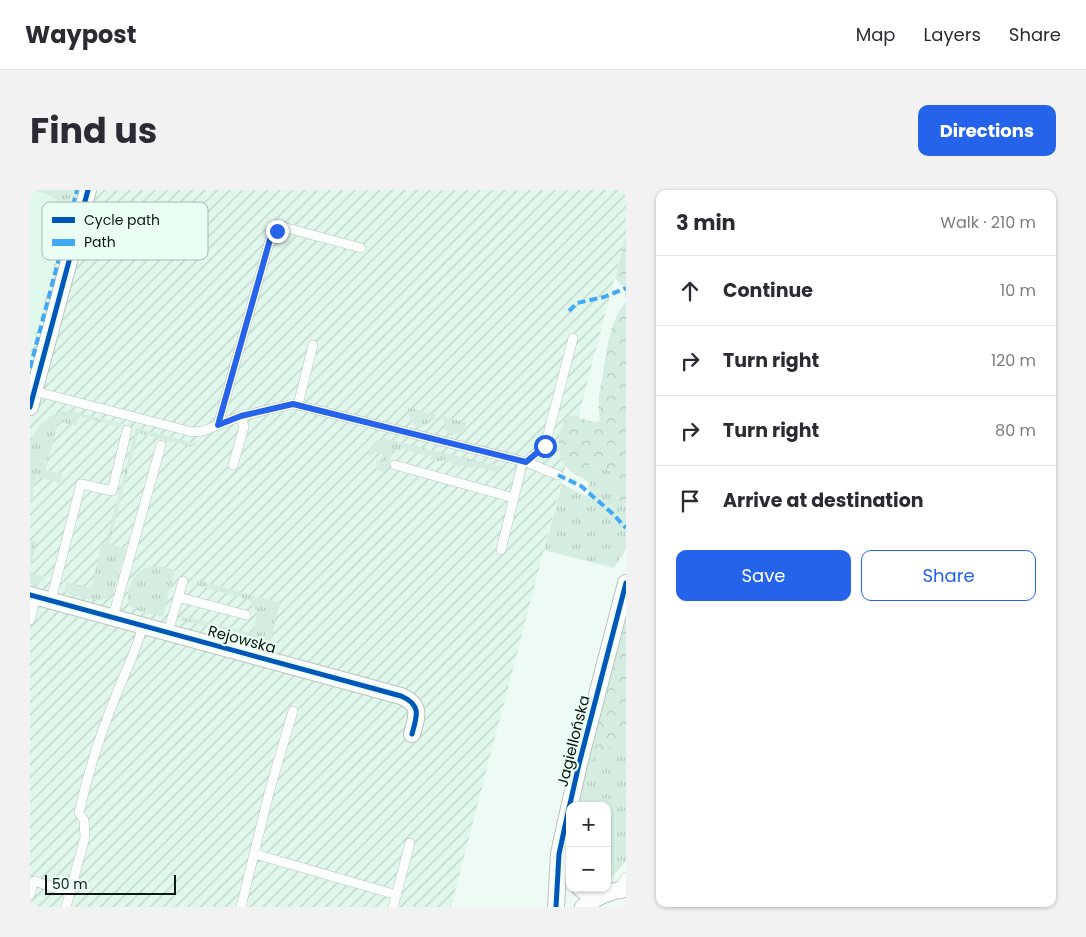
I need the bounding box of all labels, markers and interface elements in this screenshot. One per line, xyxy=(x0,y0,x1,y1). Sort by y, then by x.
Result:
text: Waypost xyxy=(25,18,136,51)
text: Map xyxy=(856,22,896,47)
text: Layers xyxy=(924,22,981,47)
text: Share xyxy=(1009,22,1061,47)
button: Directions xyxy=(918,105,1056,156)
text: Find us xyxy=(30,106,157,155)
legend xyxy=(42,202,208,260)
text: 3 min xyxy=(676,208,736,237)
text: Cycle path xyxy=(84,210,160,230)
text: Walk · 210 m xyxy=(940,211,1036,234)
route end xyxy=(266,220,289,243)
text: Path xyxy=(84,232,116,252)
icon: ahead xyxy=(676,277,704,305)
text: Continue xyxy=(723,277,813,304)
text: 10 m xyxy=(1000,279,1036,302)
icon: right xyxy=(676,347,704,375)
text: Turn right xyxy=(723,347,819,374)
text: 120 m xyxy=(991,349,1036,372)
icon: right xyxy=(676,417,704,445)
text: Turn right xyxy=(723,417,819,444)
text: 80 m xyxy=(995,419,1036,442)
route start xyxy=(534,435,557,458)
icon: arrive xyxy=(676,487,704,515)
text: Arrive at destination xyxy=(723,487,924,514)
button: Save xyxy=(676,550,851,601)
button: Share xyxy=(861,550,1036,601)
street label: Rejowska xyxy=(206,620,278,658)
street label: Jagiellońska xyxy=(552,693,594,789)
map controls xyxy=(566,802,611,892)
button: + xyxy=(566,802,611,847)
button: − xyxy=(566,847,611,892)
scale bar xyxy=(45,872,176,895)
text: 50 m xyxy=(52,874,88,894)

